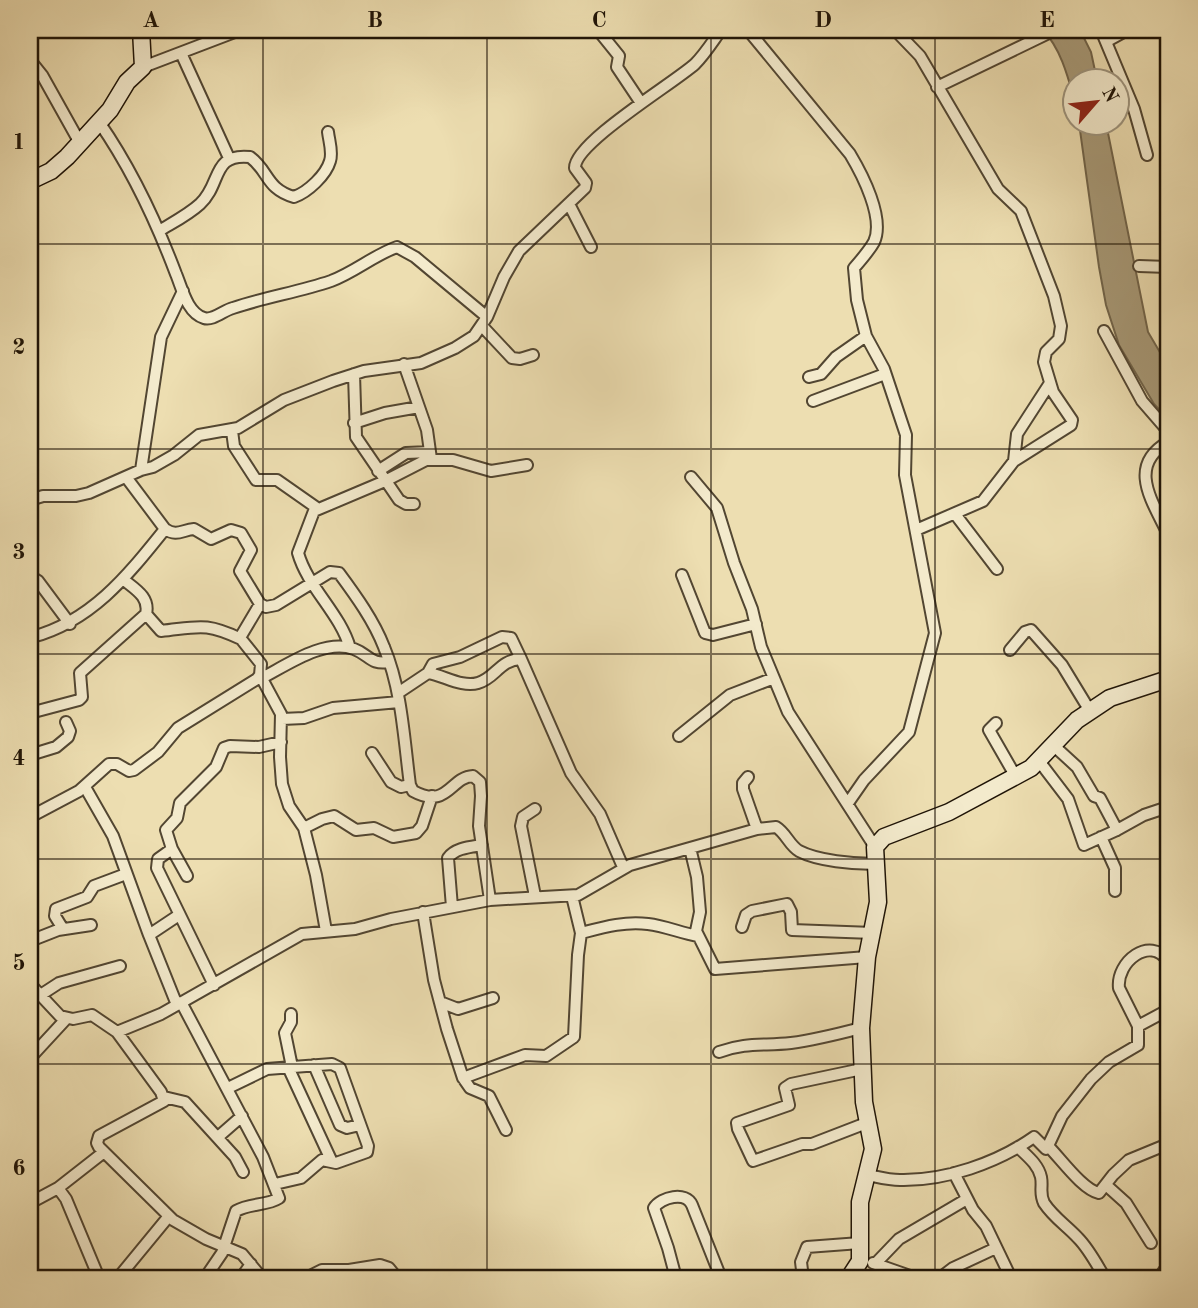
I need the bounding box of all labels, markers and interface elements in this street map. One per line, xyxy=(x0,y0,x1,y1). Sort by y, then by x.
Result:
text: A xyxy=(142,9,160,32)
text: B xyxy=(367,9,383,32)
text: C xyxy=(591,9,607,32)
text: D xyxy=(814,9,832,32)
text: E xyxy=(1039,9,1055,32)
north arrow xyxy=(1062,66,1132,136)
text: N xyxy=(1097,84,1121,106)
text: 1 xyxy=(12,131,26,154)
text: 2 xyxy=(12,336,26,359)
text: 3 xyxy=(12,541,26,564)
text: 4 xyxy=(12,747,26,770)
text: 5 xyxy=(12,952,26,975)
text: 6 xyxy=(12,1157,26,1180)

